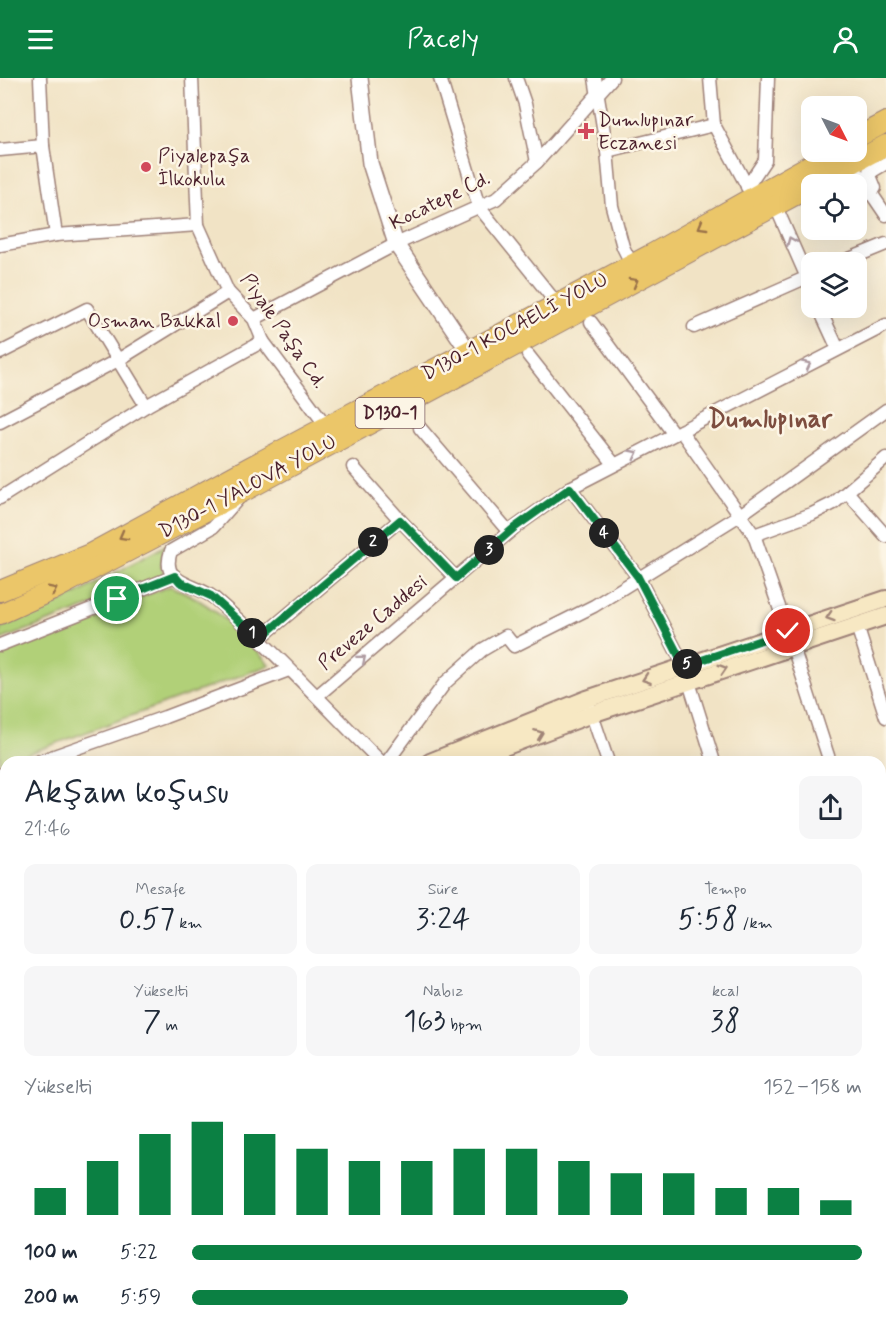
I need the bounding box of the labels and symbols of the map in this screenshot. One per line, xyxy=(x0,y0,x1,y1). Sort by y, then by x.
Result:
north arrow xyxy=(801,96,867,162)
place label: Dumlupınar Eczanesi xyxy=(598,107,694,157)
marker: Dumlupınar Eczanesi xyxy=(579,124,593,138)
place label: Piyalepaşa İlkokulu xyxy=(158,143,250,193)
marker: Piyalepaşa İlkokulu xyxy=(139,160,153,174)
street label: Kocatepe Cd. xyxy=(385,165,495,237)
one-way arrow xyxy=(698,218,708,230)
one-way arrow xyxy=(786,236,798,247)
street label: D130-1 KOCAELİ YOLU xyxy=(417,266,613,388)
street label: Piyale Paşa Cd. xyxy=(233,268,333,394)
one-way arrow xyxy=(628,278,638,289)
place label: Osman Bakkal xyxy=(88,308,221,335)
marker: Osman Bakkal xyxy=(226,314,240,328)
one-way arrow xyxy=(801,361,812,372)
road number: D130-1 xyxy=(356,398,424,428)
district label: Dumlupınar xyxy=(708,403,833,437)
street label: D130-1 YALOVA YOLU xyxy=(155,429,341,545)
one-way arrow xyxy=(627,449,638,461)
pin: 4 xyxy=(589,518,619,548)
pin: 2 xyxy=(358,527,388,557)
one-way arrow xyxy=(119,529,129,540)
pin: 3 xyxy=(474,535,504,565)
street label: Preveze Caddesi xyxy=(313,569,433,677)
pin xyxy=(91,573,142,624)
one-way arrow xyxy=(47,585,58,597)
pin xyxy=(762,605,813,656)
one-way arrow xyxy=(825,610,836,622)
pin: 1 xyxy=(237,618,267,648)
pin: 5 xyxy=(672,649,702,679)
one-way arrow xyxy=(355,655,366,666)
one-way arrow xyxy=(717,664,728,677)
one-way arrow xyxy=(641,671,651,684)
one-way arrow xyxy=(532,729,543,741)

